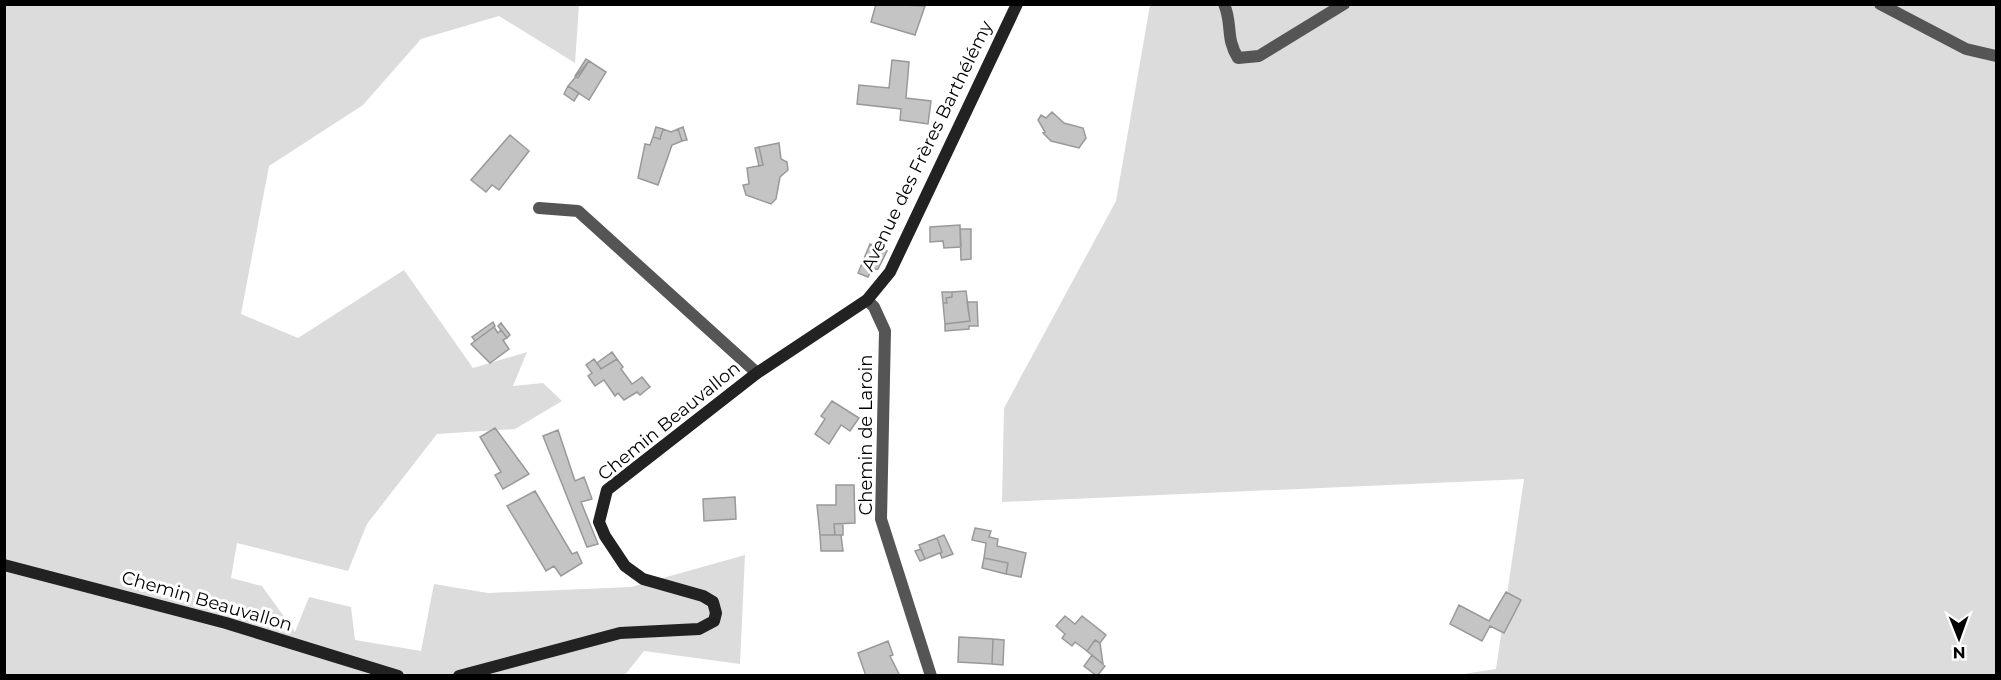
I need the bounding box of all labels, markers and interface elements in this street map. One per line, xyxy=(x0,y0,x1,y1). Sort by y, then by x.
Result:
street label: Avenue des Frères Barthélémy xyxy=(857,17,997,275)
street label: Chemin de Laroin xyxy=(855,355,877,515)
street label: Chemin Beauvallon xyxy=(593,357,745,485)
street label: Chemin Beauvallon xyxy=(119,566,295,636)
north arrow xyxy=(1929,608,1989,668)
text: N xyxy=(1953,643,1966,662)

